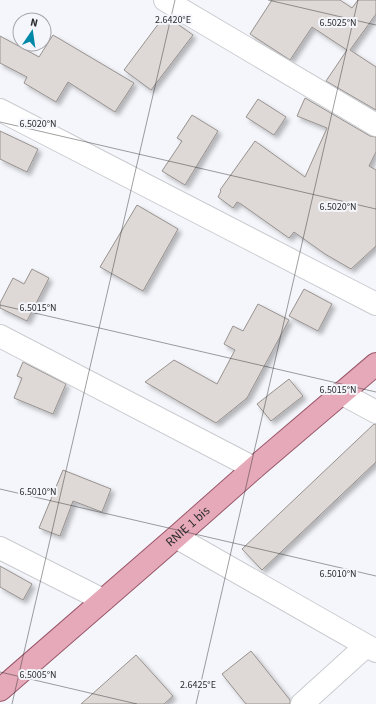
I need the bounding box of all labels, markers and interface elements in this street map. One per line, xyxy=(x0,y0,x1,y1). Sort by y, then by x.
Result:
north arrow xyxy=(12,12,52,52)
text: 2.6420°E xyxy=(155,13,191,27)
text: N xyxy=(29,15,39,31)
text: 6.5025°N xyxy=(319,16,357,30)
text: 6.5020°N xyxy=(19,117,57,131)
text: 6.5020°N xyxy=(319,200,357,214)
text: 6.5015°N xyxy=(19,301,57,315)
text: 6.5015°N xyxy=(319,383,357,397)
text: 6.5010°N xyxy=(19,485,57,499)
street label: RNIE 1 bis xyxy=(162,502,214,551)
text: 6.5010°N xyxy=(319,567,357,581)
text: 6.5005°N xyxy=(19,668,57,682)
text: 2.6425°E xyxy=(180,678,216,692)

